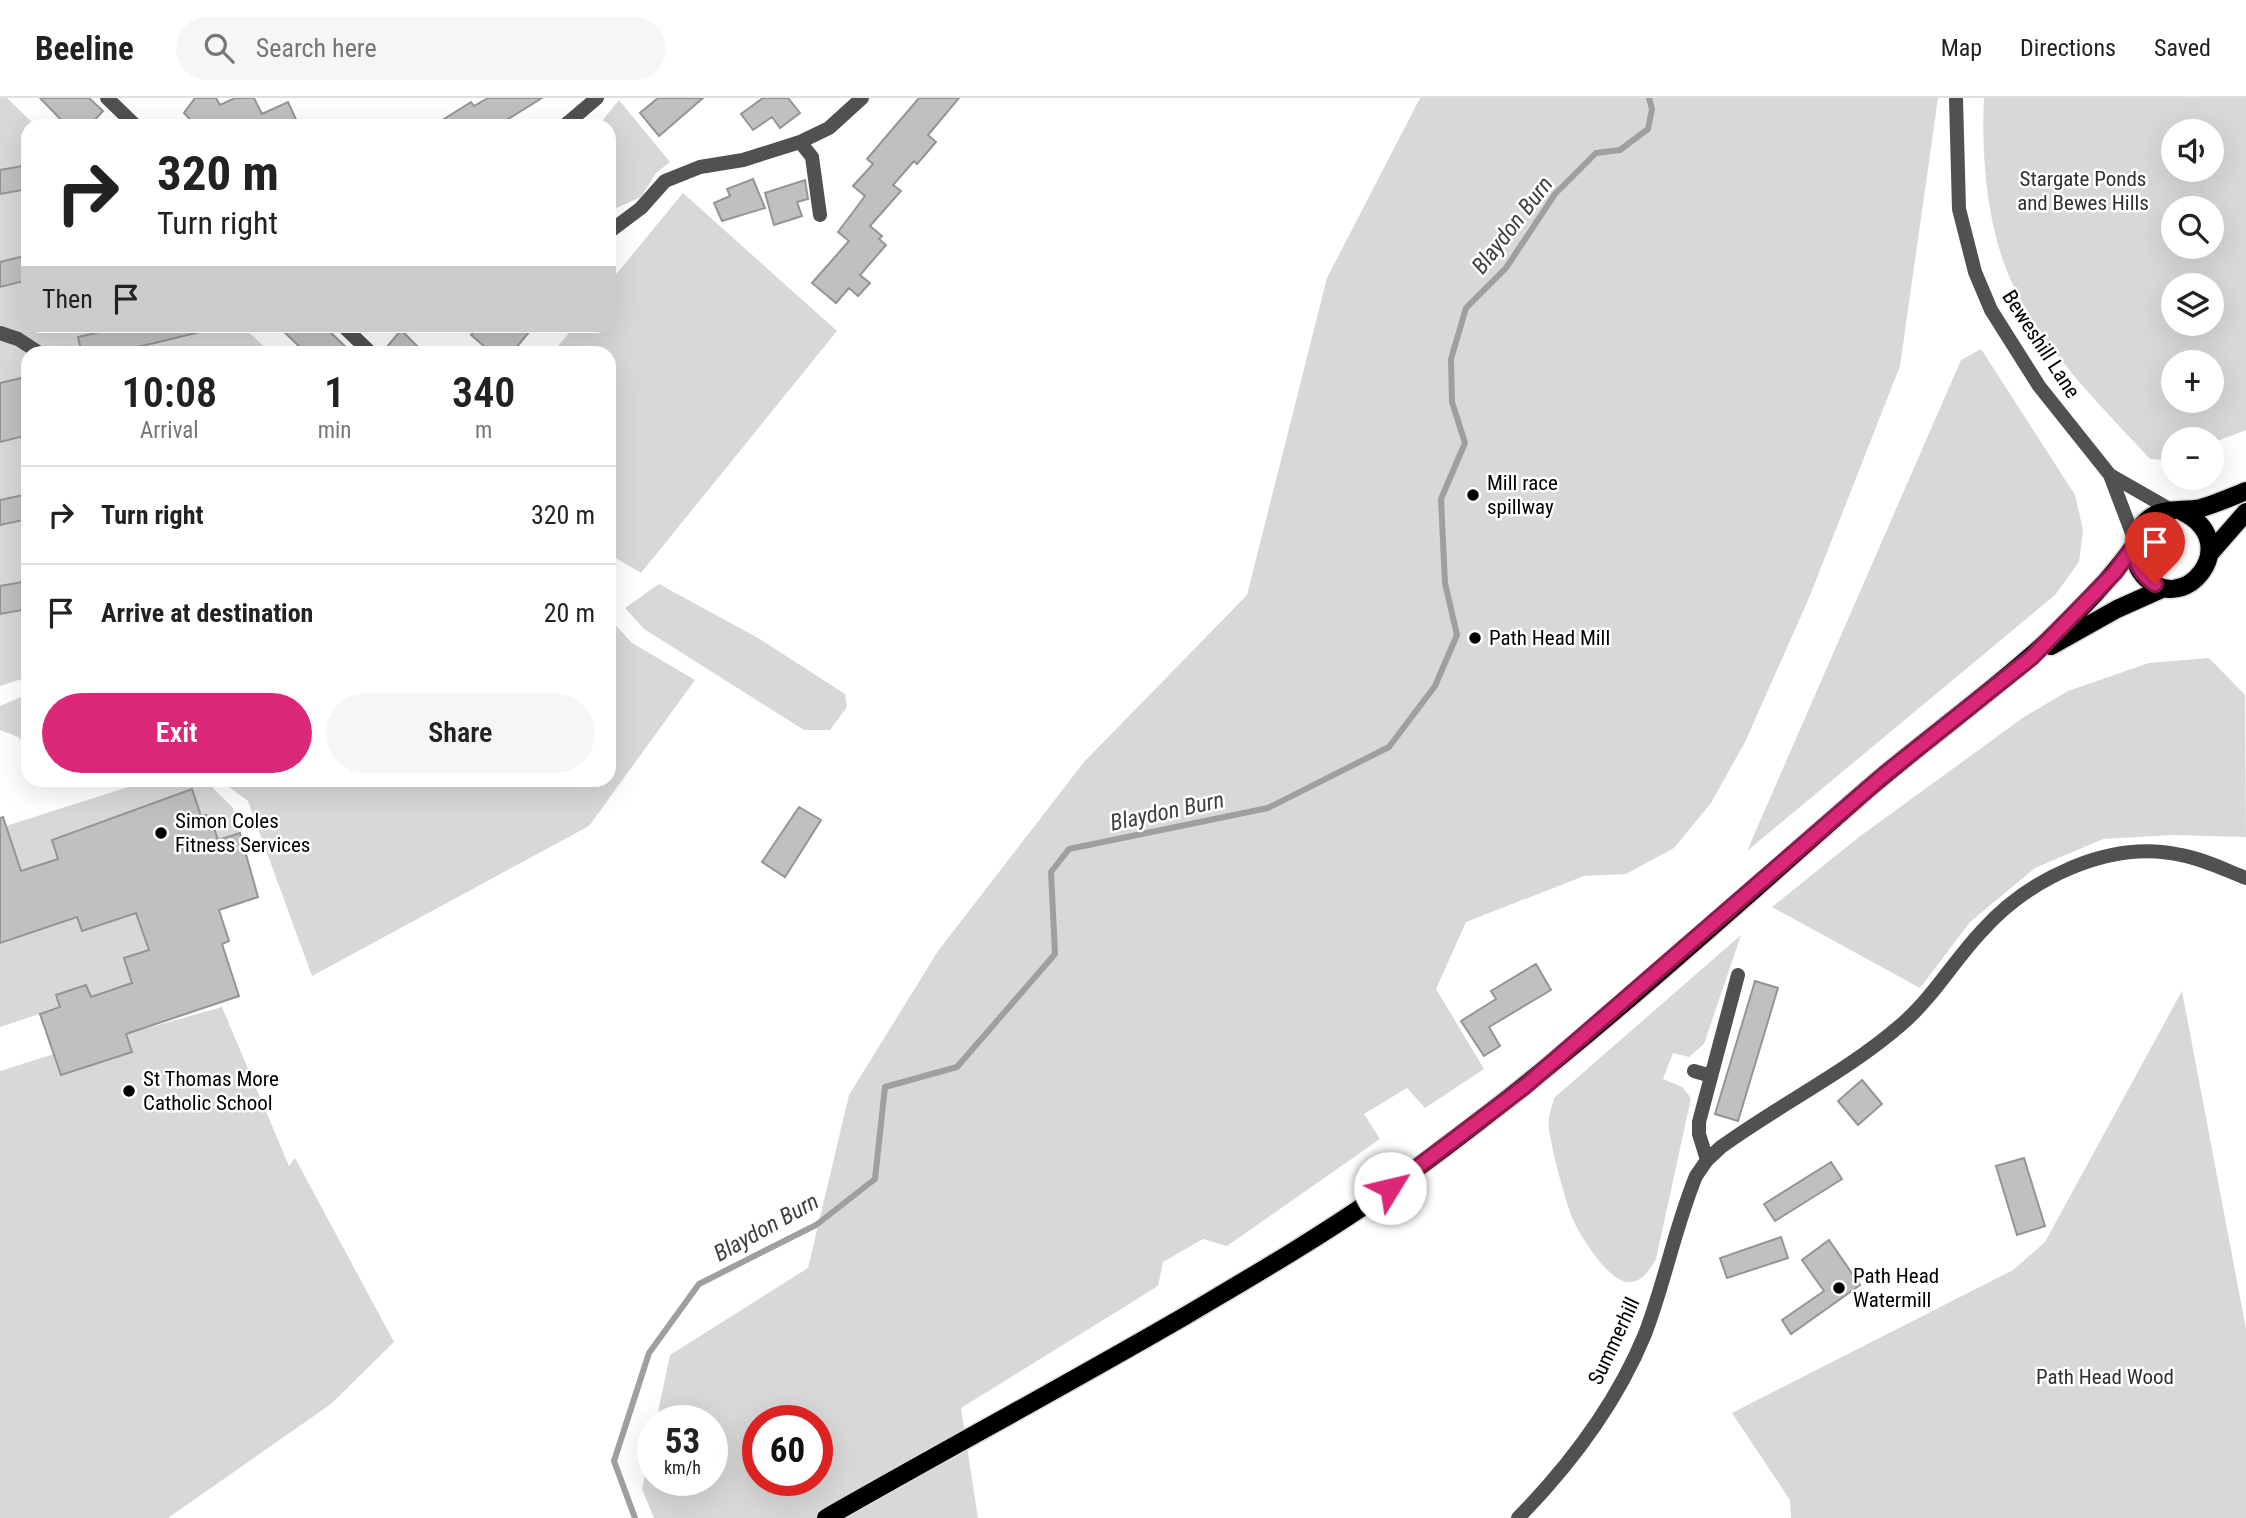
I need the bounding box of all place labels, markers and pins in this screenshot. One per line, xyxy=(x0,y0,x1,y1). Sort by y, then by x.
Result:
place label: Mill race spillway xyxy=(1487,471,1558,519)
marker: Mill race spillway xyxy=(1465,487,1481,503)
pin xyxy=(2125,512,2185,584)
place label: Path Head Mill xyxy=(1489,626,1610,650)
marker: Path Head Mill xyxy=(1467,630,1483,646)
place label: Simon Coles Fitness Services xyxy=(175,809,310,857)
marker: Simon Coles Fitness Services xyxy=(153,825,169,841)
place label: St Thomas More Catholic School xyxy=(143,1067,279,1115)
marker: St Thomas More Catholic School xyxy=(121,1083,137,1099)
place label: Path Head Watermill xyxy=(1853,1264,1939,1312)
marker: Path Head Watermill xyxy=(1831,1280,1847,1296)

